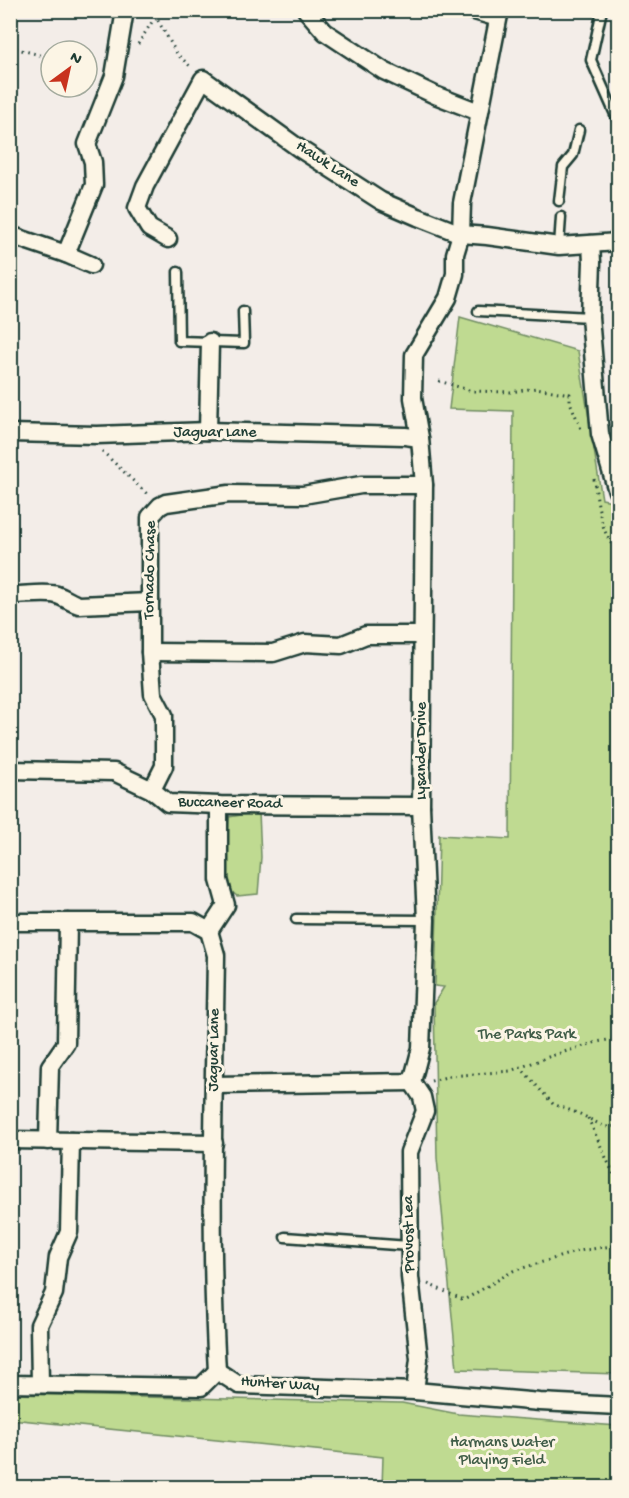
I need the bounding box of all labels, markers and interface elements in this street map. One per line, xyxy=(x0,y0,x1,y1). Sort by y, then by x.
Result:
north arrow xyxy=(39,39,99,99)
text: N xyxy=(66,49,85,70)
street label: Hawk Lane xyxy=(292,137,363,193)
street label: Jaguar Lane xyxy=(174,424,257,443)
street label: Tornado Chase xyxy=(141,520,161,620)
street label: Lysander Drive xyxy=(413,701,432,800)
street label: Buccaneer Road xyxy=(177,794,284,814)
street label: Jaguar Lane xyxy=(205,1008,225,1092)
park label: The Parks Park xyxy=(477,1026,578,1045)
street label: Provost Lea xyxy=(400,1194,420,1274)
street label: Hunter Way xyxy=(240,1373,320,1397)
park label: Harmans Water Playing Field xyxy=(450,1434,555,1471)

